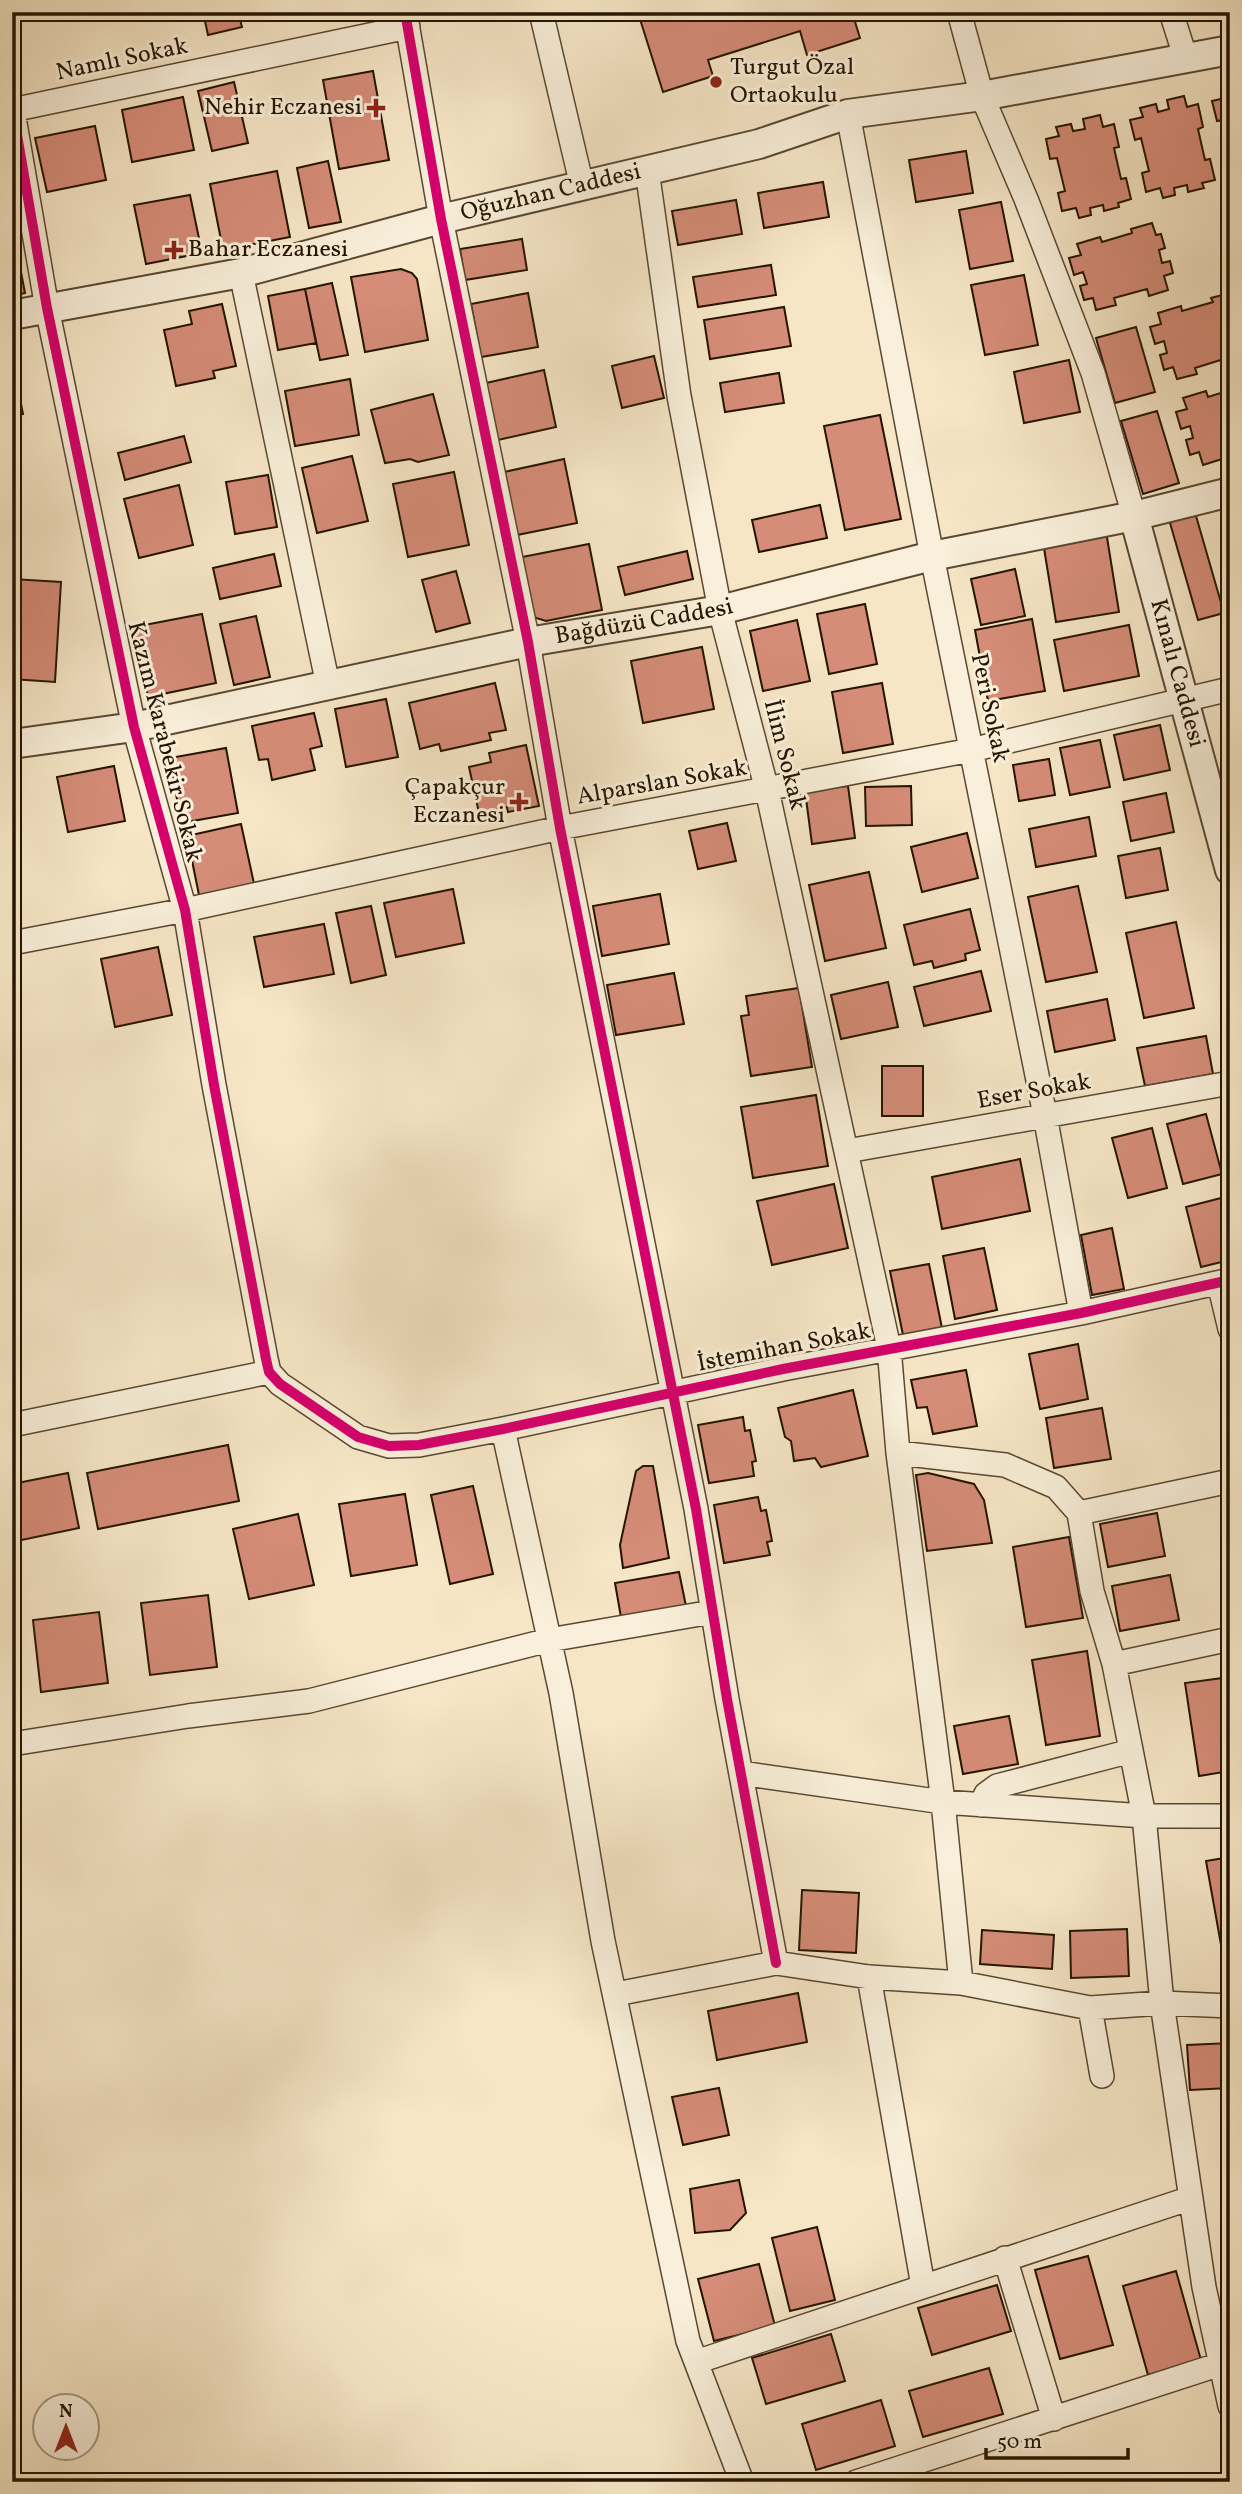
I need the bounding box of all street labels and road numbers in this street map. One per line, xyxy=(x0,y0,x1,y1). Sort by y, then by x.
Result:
street label: Namlı Sokak xyxy=(53,29,191,91)
street label: Oğuzhan Caddesi xyxy=(457,155,645,231)
street label: Bağdüzü Caddesi xyxy=(552,590,737,654)
street label: Kınalı Caddesi xyxy=(1140,595,1213,751)
street label: Kazım Karabekir Sokak xyxy=(118,618,210,866)
street label: Peri Sokak xyxy=(961,650,1017,766)
street label: İlim Sokak xyxy=(754,696,814,814)
street label: Alparslan Sokak xyxy=(574,751,750,815)
street label: Eser Sokak xyxy=(975,1065,1093,1119)
street label: İstemihan Sokak xyxy=(694,1315,874,1381)

